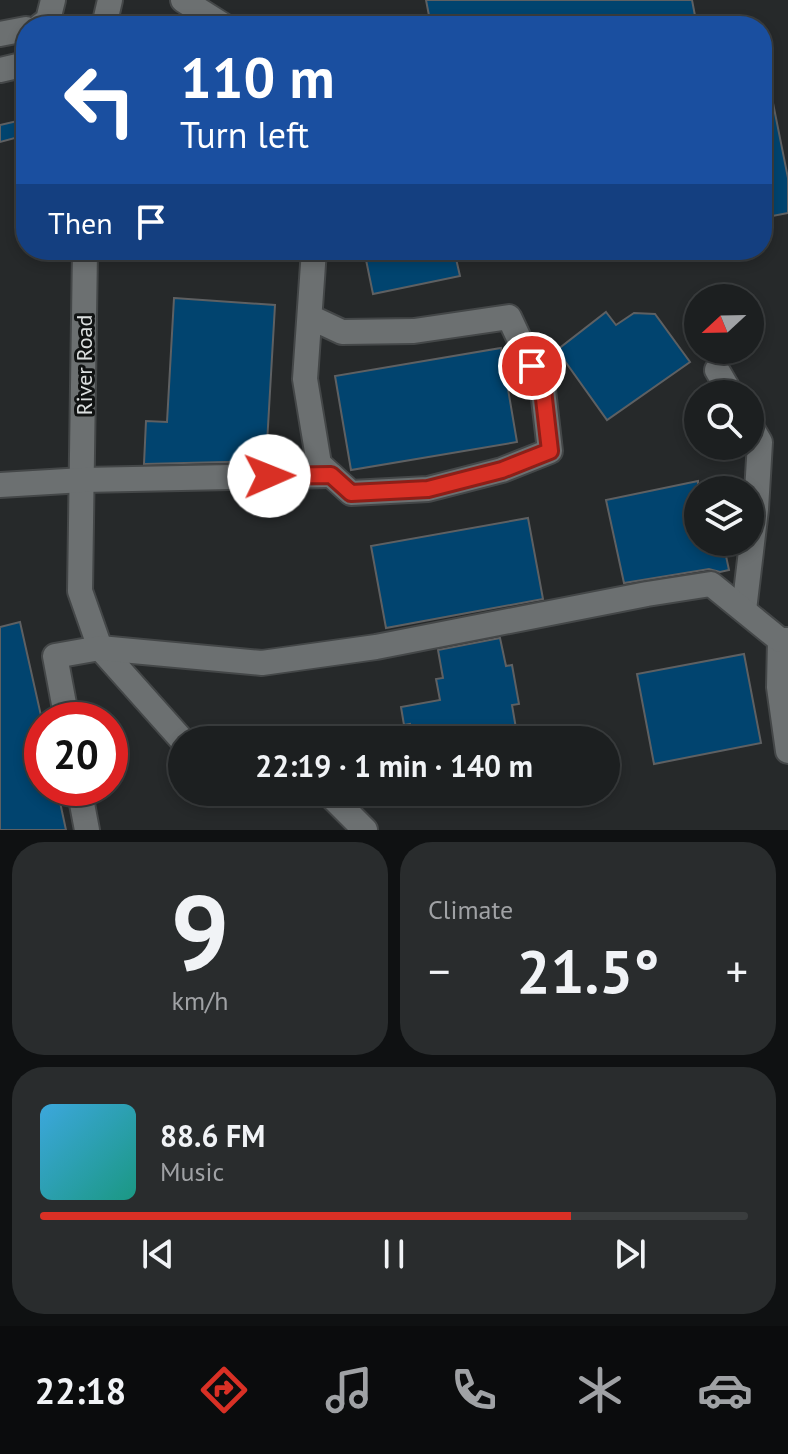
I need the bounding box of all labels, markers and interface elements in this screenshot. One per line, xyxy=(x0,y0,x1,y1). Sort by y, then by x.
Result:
text: 110 m xyxy=(180,41,335,113)
icon: left xyxy=(48,48,152,152)
text: Turn left xyxy=(180,111,309,158)
icon: arrive xyxy=(129,200,173,244)
text: Then xyxy=(48,203,113,242)
north arrow xyxy=(684,284,764,364)
map controls xyxy=(684,284,764,556)
street label: River Road xyxy=(70,315,98,415)
pin xyxy=(498,332,566,400)
icon: arrive xyxy=(510,344,554,388)
button: search xyxy=(684,380,764,460)
position arrow xyxy=(227,434,311,518)
button: layers xyxy=(684,476,764,556)
speed limit sign: 20 xyxy=(24,702,128,806)
text: 22:19 · 1 min · 140 m xyxy=(255,746,533,785)
text: 9 xyxy=(171,864,229,999)
text: Climate xyxy=(428,893,513,926)
text: 21.5° xyxy=(516,932,660,1010)
text: − xyxy=(428,942,450,999)
text: + xyxy=(726,942,748,999)
text: km/h xyxy=(172,984,229,1017)
text: 88.6 FM xyxy=(160,1116,265,1155)
text: Music xyxy=(160,1155,224,1188)
icon: previous xyxy=(136,1232,180,1276)
icon: pause xyxy=(372,1232,416,1276)
icon: next xyxy=(608,1232,652,1276)
icon: directions xyxy=(196,1362,252,1418)
icon: music xyxy=(321,1362,377,1418)
icon: phone xyxy=(446,1362,502,1418)
icon: climate xyxy=(572,1362,628,1418)
icon: car xyxy=(697,1362,753,1418)
text: 22:18 xyxy=(35,1367,126,1414)

